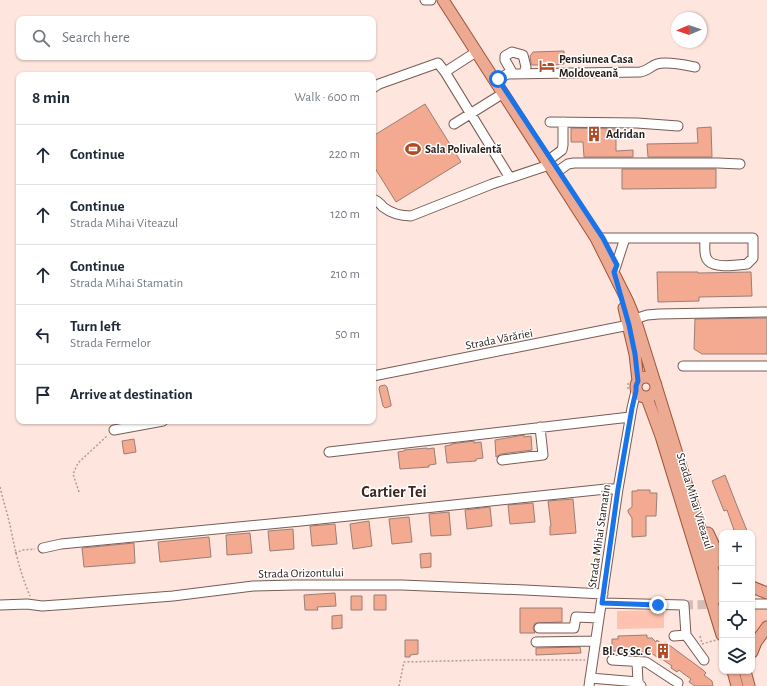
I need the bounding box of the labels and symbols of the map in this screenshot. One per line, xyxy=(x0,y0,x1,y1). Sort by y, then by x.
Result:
north arrow xyxy=(671,12,707,48)
place label: Pensiunea Casa Moldoveană xyxy=(559,53,633,79)
hotel icon: Pensiunea Casa Moldoveană xyxy=(538,57,556,75)
route start xyxy=(489,70,507,88)
building icon: Adridan xyxy=(585,125,603,143)
place label: Adridan xyxy=(606,128,645,140)
sports icon: Sala Polivalentă xyxy=(404,140,422,158)
place label: Sala Polivalentă xyxy=(425,143,502,155)
street label: Strada Vărăriei xyxy=(464,327,534,351)
street label: Strada Mihai Viteazul xyxy=(675,451,715,551)
street label: Strada Mihai Stamatin xyxy=(586,483,612,589)
district label: Cartier Tei xyxy=(361,484,427,500)
street label: Strada Orizontului xyxy=(258,566,344,580)
route end xyxy=(649,596,667,614)
building icon: Bl. C5 Sc. C xyxy=(654,642,672,660)
place label: Bl. C5 Sc. C xyxy=(602,645,652,657)

